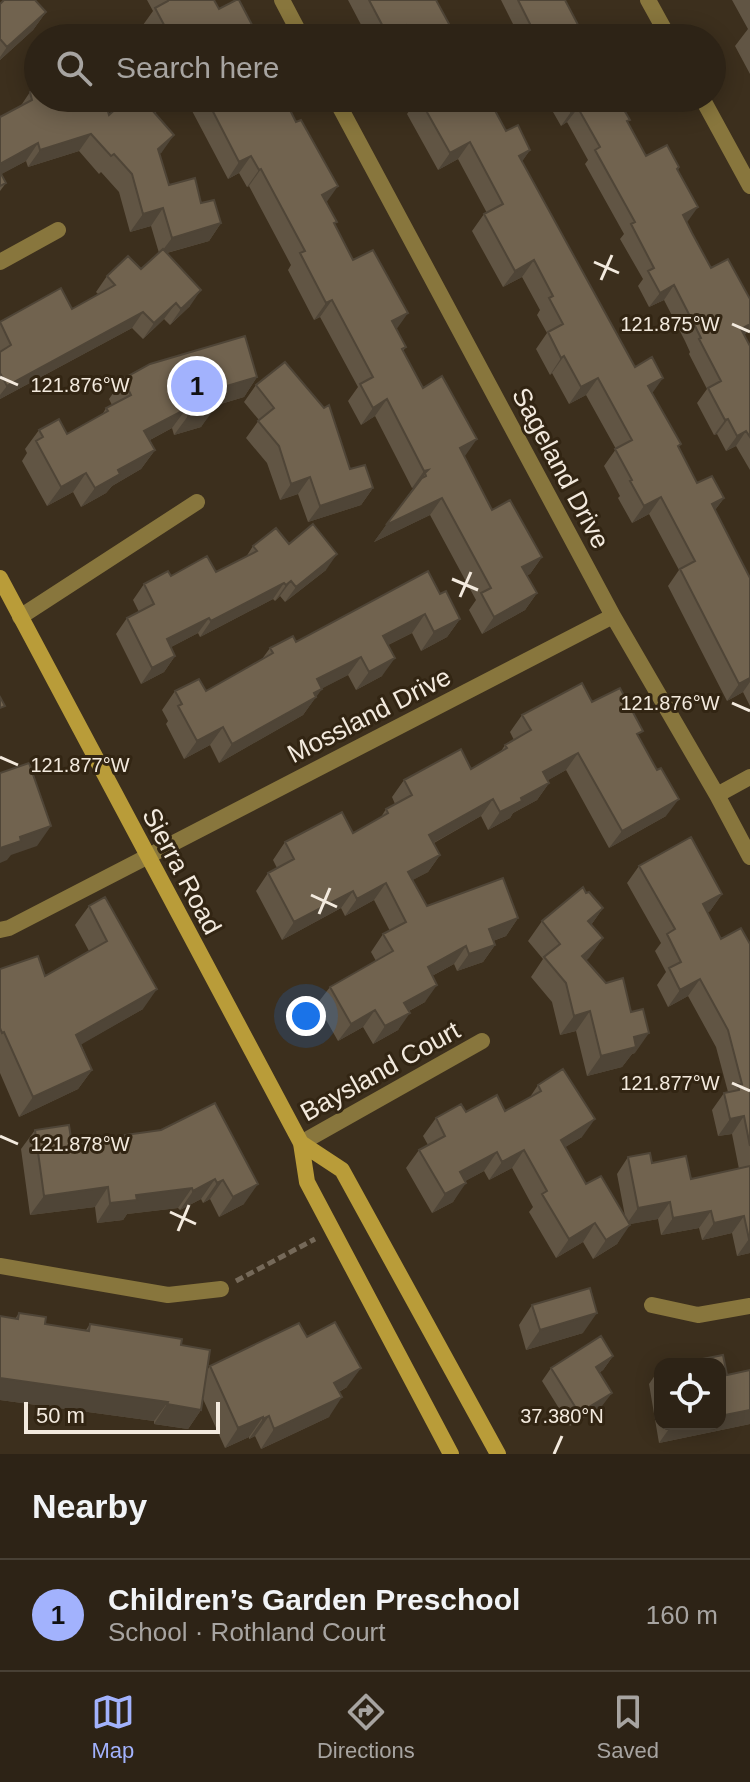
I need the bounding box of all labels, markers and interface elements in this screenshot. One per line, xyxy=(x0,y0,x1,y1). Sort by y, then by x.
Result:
search box xyxy=(24,24,726,112)
icon: search xyxy=(52,46,96,90)
text: Search here xyxy=(116,51,279,84)
text: 121.875°W xyxy=(620,313,720,335)
pin: 1 xyxy=(171,356,223,416)
text: 121.876°W xyxy=(30,374,130,396)
street label: Sageland Drive xyxy=(506,382,616,554)
street label: Mossland Drive xyxy=(282,661,456,769)
text: 121.876°W xyxy=(620,692,720,714)
text: 121.877°W xyxy=(30,754,130,776)
street label: Sierra Road xyxy=(136,803,228,939)
your location xyxy=(286,996,326,1036)
street label: Baysland Court xyxy=(295,1014,466,1127)
text: 121.877°W xyxy=(620,1072,720,1094)
text: 121.878°W xyxy=(30,1133,130,1155)
map controls xyxy=(654,1358,726,1430)
button: locate xyxy=(654,1358,726,1430)
scale bar xyxy=(24,1398,220,1434)
text: 50 m xyxy=(36,1403,85,1428)
text: 37.380°N xyxy=(520,1405,604,1427)
text: Nearby xyxy=(32,1487,147,1525)
text: Children’s Garden Preschool xyxy=(108,1583,520,1616)
text: 1 xyxy=(51,1600,65,1630)
text: 160 m xyxy=(646,1600,718,1630)
text: School · Rothland Court xyxy=(108,1617,385,1647)
tab: Map xyxy=(91,1690,135,1764)
tab: Directions xyxy=(317,1690,415,1764)
tab: Saved xyxy=(597,1690,659,1764)

